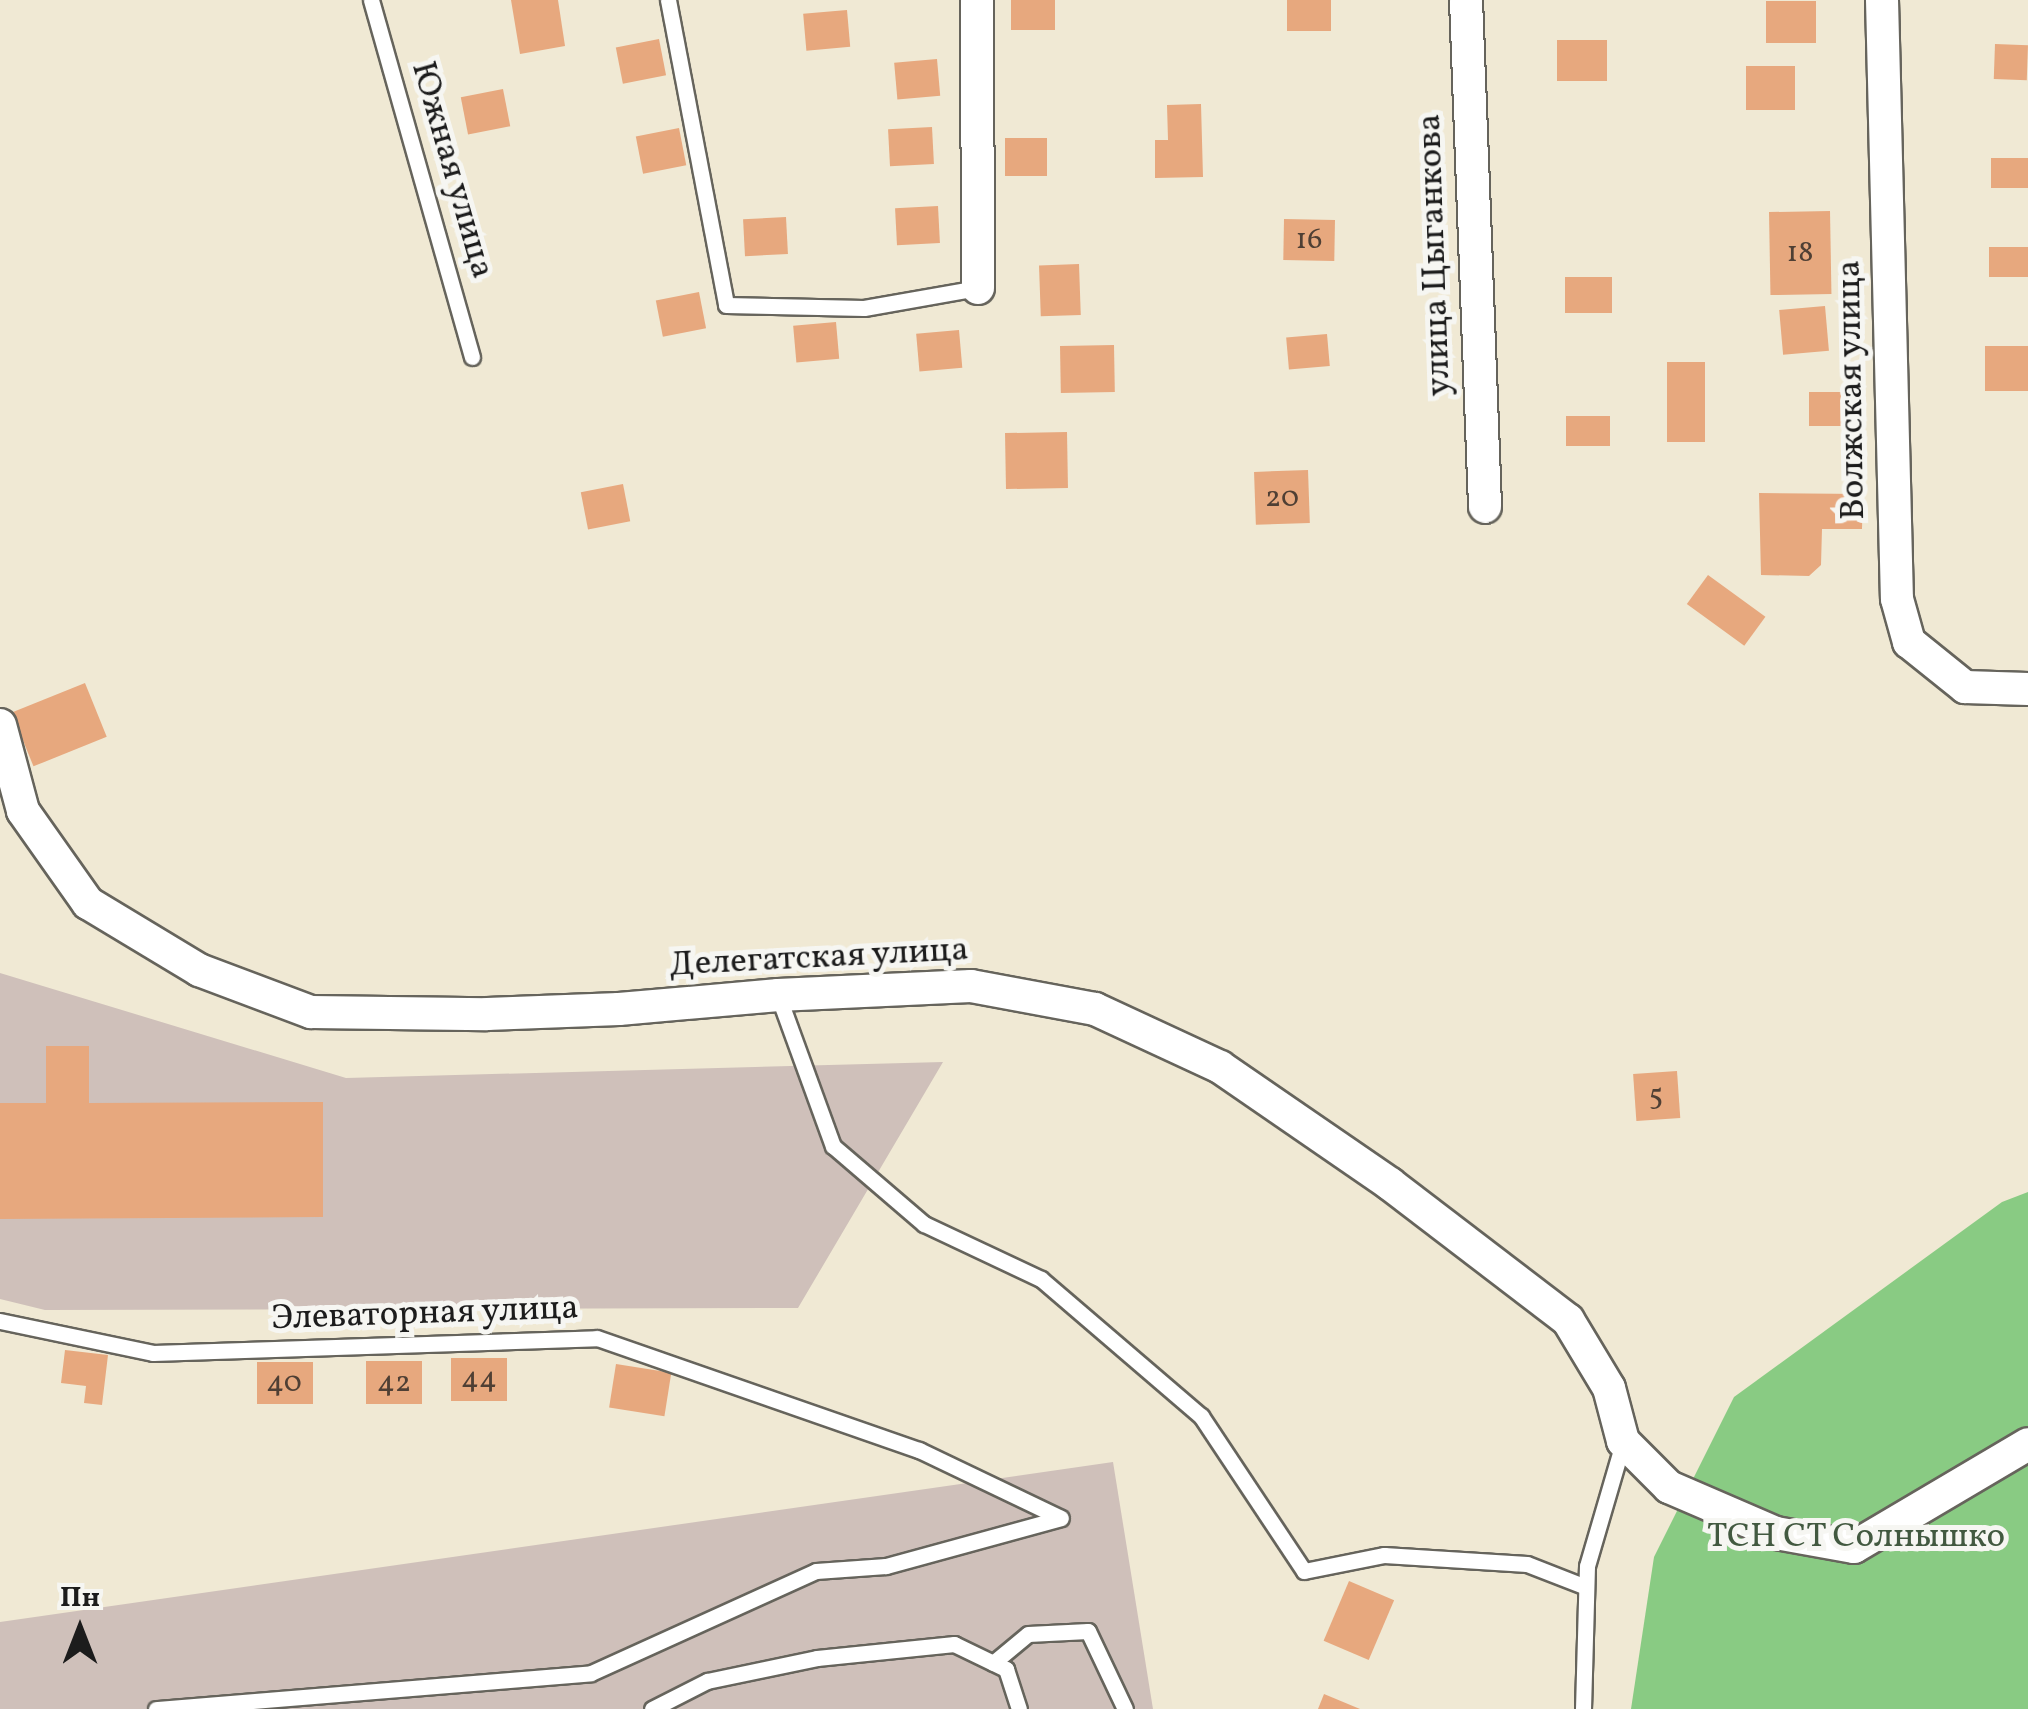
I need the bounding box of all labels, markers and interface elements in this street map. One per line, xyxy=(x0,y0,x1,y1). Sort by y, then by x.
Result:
street label: Южная улица xyxy=(401,56,503,284)
street label: улица Цыганкова xyxy=(1409,113,1461,397)
house number: 16 xyxy=(1296,222,1322,258)
house number: 18 xyxy=(1787,235,1813,271)
street label: Волжская улица xyxy=(1829,259,1875,521)
house number: 20 xyxy=(1265,480,1299,516)
street label: Делегатская улица xyxy=(668,929,970,987)
house number: 5 xyxy=(1649,1078,1663,1114)
street label: Элеваторная улица xyxy=(270,1288,580,1340)
house number: 44 xyxy=(461,1361,497,1397)
house number: 40 xyxy=(266,1365,302,1401)
house number: 42 xyxy=(377,1365,411,1401)
park label: ТСН СТ Солнышко xyxy=(1706,1516,2006,1558)
north arrow xyxy=(30,1579,130,1679)
text: Пн xyxy=(60,1579,100,1618)

